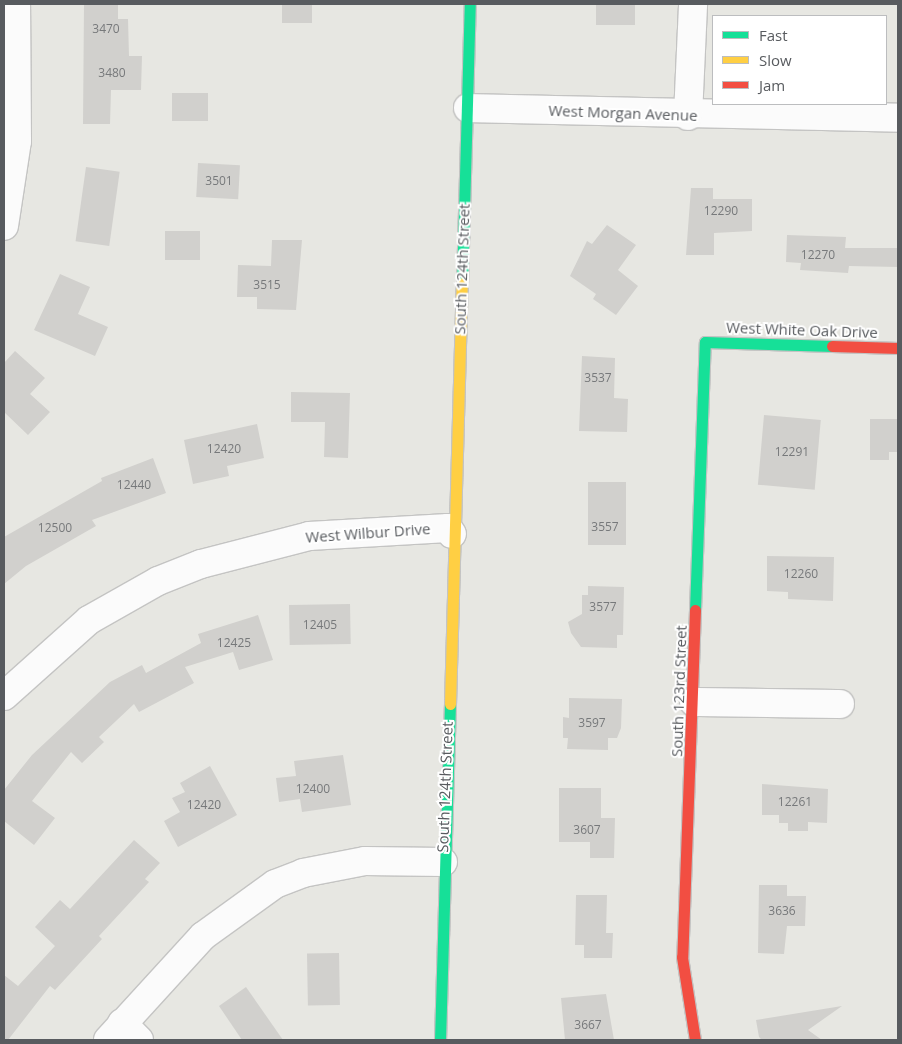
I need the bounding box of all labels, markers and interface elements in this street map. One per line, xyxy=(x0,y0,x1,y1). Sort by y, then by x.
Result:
legend xyxy=(712,15,887,105)
house number: 3470 xyxy=(92,22,120,36)
text: Fast xyxy=(759,25,788,45)
text: Slow xyxy=(759,50,792,70)
house number: 3480 xyxy=(98,66,126,80)
text: Jam xyxy=(759,75,785,95)
street label: West Morgan Avenue xyxy=(548,101,698,125)
house number: 3501 xyxy=(205,174,233,188)
street label: South 124th Street xyxy=(451,203,473,335)
house number: 12290 xyxy=(704,204,738,218)
house number: 12270 xyxy=(801,248,835,262)
house number: 3515 xyxy=(253,278,281,292)
street label: West White Oak Drive xyxy=(726,318,878,342)
house number: 3537 xyxy=(584,371,612,385)
house number: 12420 xyxy=(207,442,241,456)
house number: 12291 xyxy=(775,445,809,459)
house number: 12440 xyxy=(117,478,151,492)
street label: West Wilbur Drive xyxy=(305,520,431,546)
house number: 3557 xyxy=(591,520,619,534)
house number: 12500 xyxy=(38,521,72,535)
house number: 12260 xyxy=(784,567,818,581)
house number: 3577 xyxy=(589,600,617,614)
house number: 12405 xyxy=(303,618,337,632)
street label: South 123rd Street xyxy=(668,625,690,757)
house number: 12425 xyxy=(217,636,251,650)
house number: 3597 xyxy=(578,716,606,730)
street label: South 124th Street xyxy=(434,721,456,853)
house number: 12400 xyxy=(296,782,330,796)
house number: 12261 xyxy=(778,795,812,809)
house number: 12420 xyxy=(187,798,221,812)
house number: 3607 xyxy=(573,823,601,837)
house number: 3636 xyxy=(768,904,796,918)
house number: 3667 xyxy=(574,1018,602,1032)

